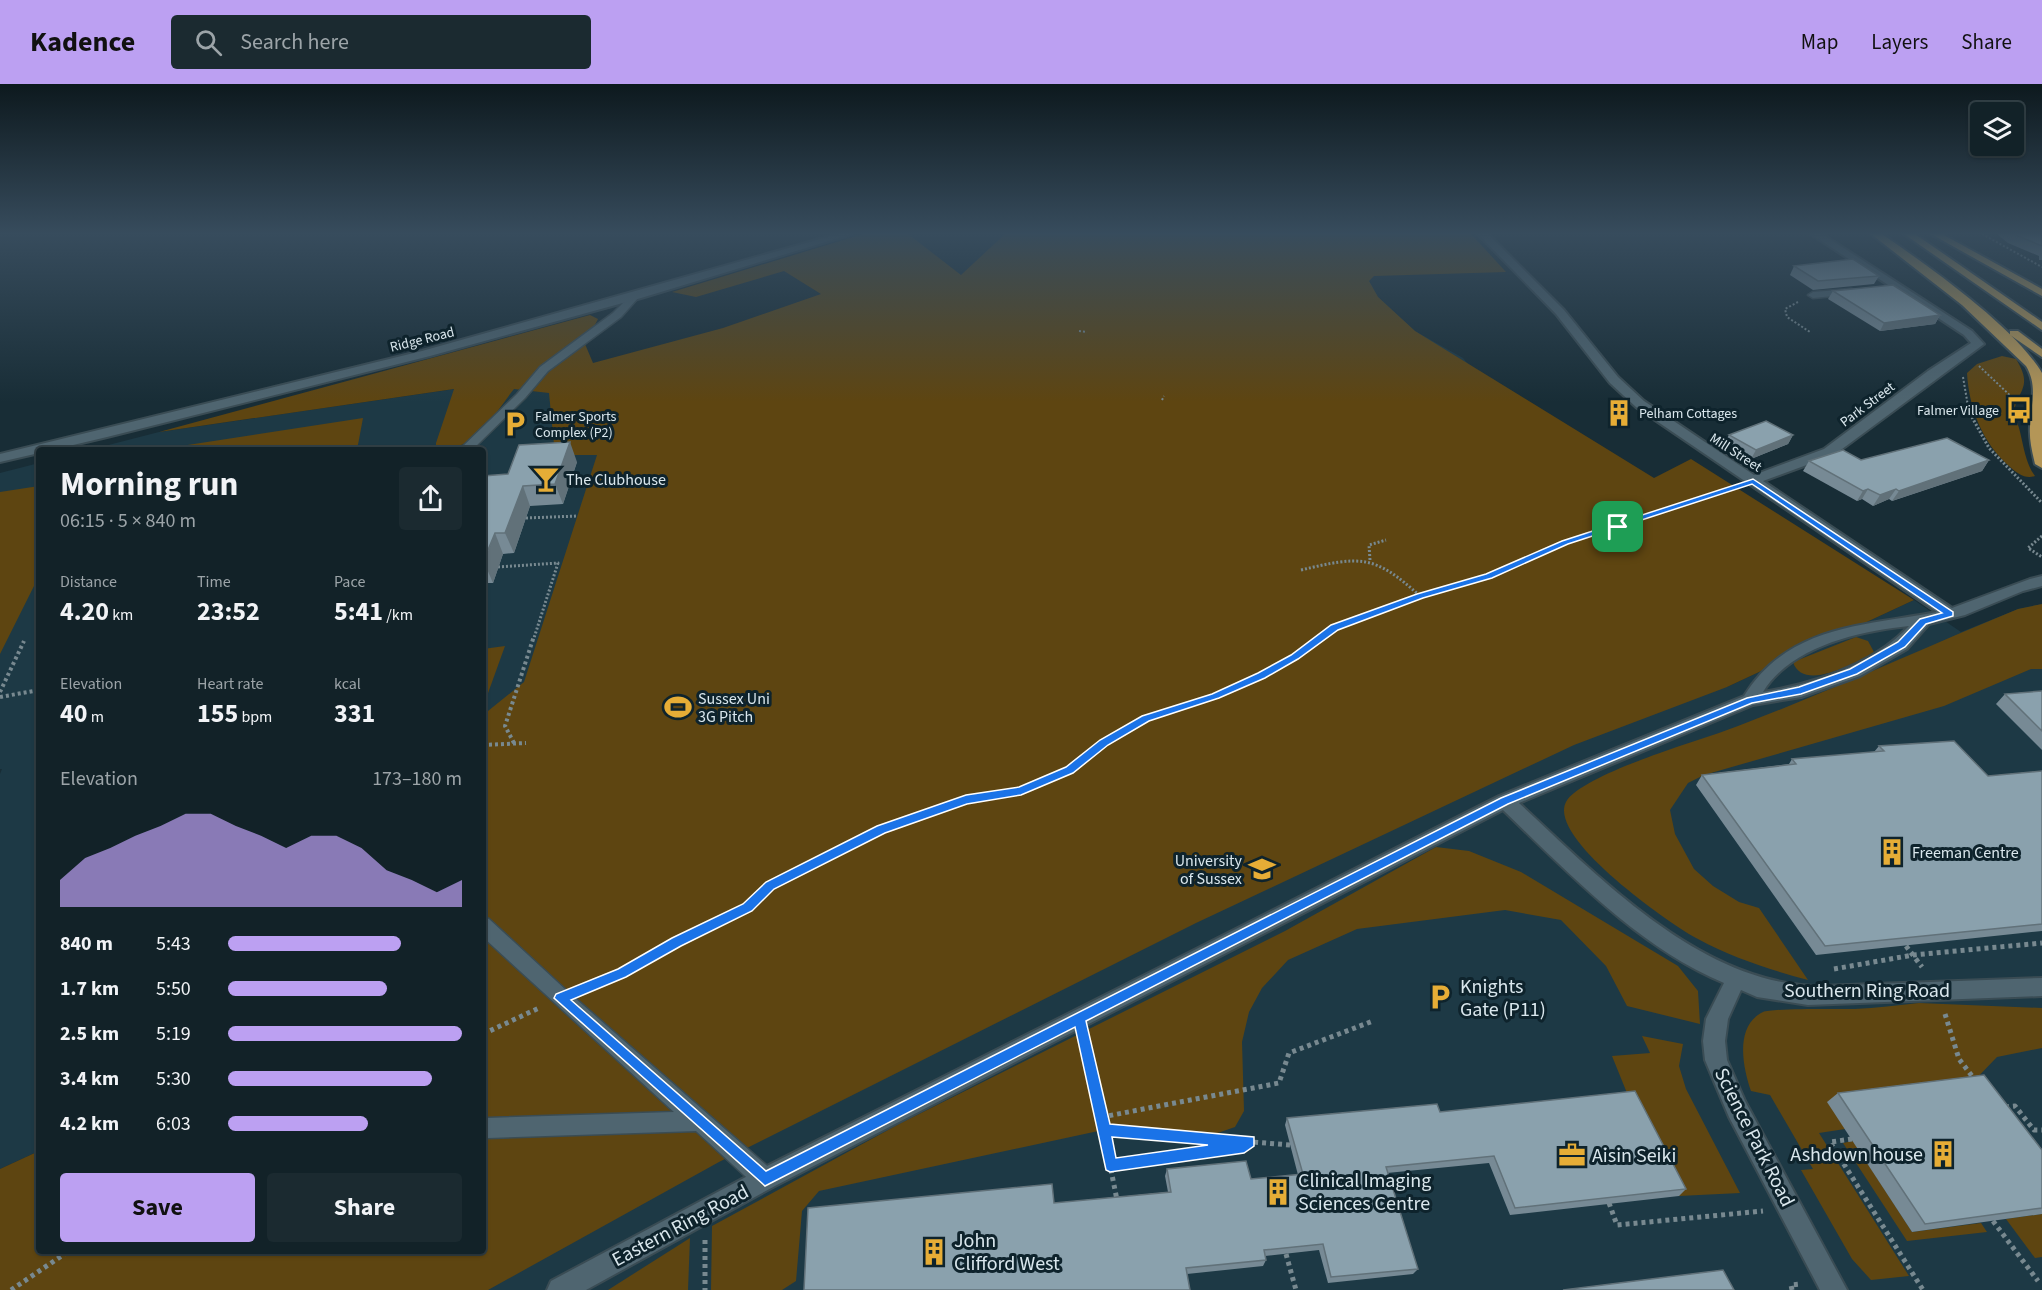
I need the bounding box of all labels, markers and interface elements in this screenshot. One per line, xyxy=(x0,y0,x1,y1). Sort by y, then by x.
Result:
search box xyxy=(171,15,591,69)
text: Kadence xyxy=(30,22,135,62)
icon: search xyxy=(192,26,225,59)
text: Search here xyxy=(240,26,349,58)
text: Map xyxy=(1801,27,1838,57)
text: Layers xyxy=(1871,27,1928,57)
text: Share xyxy=(1961,27,2012,57)
map controls xyxy=(1970,102,2024,156)
button: layers xyxy=(1970,102,2024,156)
street label: Ridge Road xyxy=(388,322,457,358)
street label: Park Street xyxy=(1836,377,1899,432)
bus stop icon: Falmer Village xyxy=(2004,395,2034,425)
building icon: Pelham Cottages xyxy=(1604,398,1634,428)
place label: Falmer Village xyxy=(1917,401,1999,421)
place label: Pelham Cottages xyxy=(1639,404,1737,424)
place label: Falmer Sports Complex (P2) xyxy=(535,407,617,443)
parking icon: Falmer Sports Complex (P2) xyxy=(500,409,530,439)
street label: Mill Street xyxy=(1705,428,1766,477)
text: Morning run xyxy=(60,461,238,508)
bar icon: The Clubhouse xyxy=(531,464,561,494)
button: share xyxy=(399,467,462,530)
place label: The Clubhouse xyxy=(566,469,666,491)
pin xyxy=(1592,501,1643,552)
text: 06:15 · 5 × 840 m xyxy=(60,507,196,535)
icon: arrive xyxy=(1601,510,1634,543)
text: Distance xyxy=(60,571,117,593)
text: Time xyxy=(197,571,231,593)
text: Pace xyxy=(334,571,365,593)
text: 4.20 xyxy=(60,593,109,630)
text: 23:52 xyxy=(197,593,260,630)
text: 5:41 xyxy=(334,593,383,630)
text: km xyxy=(109,604,133,626)
text: /km xyxy=(383,604,413,626)
text: Elevation xyxy=(60,673,122,695)
text: Heart rate xyxy=(197,673,264,695)
text: kcal xyxy=(334,673,361,695)
place label: Sussex Uni 3G Pitch xyxy=(698,688,770,728)
sports icon: Sussex Uni 3G Pitch xyxy=(663,692,693,722)
text: 40 xyxy=(60,695,87,732)
text: 155 xyxy=(197,695,238,732)
text: 331 xyxy=(334,695,375,732)
text: m xyxy=(87,706,104,728)
text: bpm xyxy=(238,706,272,728)
text: Elevation xyxy=(60,765,138,793)
text: 173–180 m xyxy=(372,765,462,793)
building icon: Freeman Centre xyxy=(1877,837,1907,867)
place label: Freeman Centre xyxy=(1912,842,2019,864)
place label: University of Sussex xyxy=(1175,850,1243,890)
school or university icon: University of Sussex xyxy=(1247,854,1277,884)
text: 840 m xyxy=(60,930,113,958)
text: 5:43 xyxy=(156,930,191,958)
place label: Knights Gate (P11) xyxy=(1460,973,1546,1024)
text: 1.7 km xyxy=(60,975,119,1003)
text: 5:50 xyxy=(156,975,191,1003)
street label: Southern Ring Road xyxy=(1784,977,1950,1005)
parking icon: Knights Gate (P11) xyxy=(1425,982,1455,1012)
text: 2.5 km xyxy=(60,1020,119,1048)
text: 5:19 xyxy=(156,1020,191,1048)
street label: Science Park Road xyxy=(1707,1063,1801,1212)
text: 3.4 km xyxy=(60,1065,119,1093)
text: 5:30 xyxy=(156,1065,191,1093)
text: 4.2 km xyxy=(60,1110,119,1138)
text: 6:03 xyxy=(156,1110,191,1138)
building icon: Ashdown house xyxy=(1928,1139,1958,1169)
office icon: Aisin Seiki xyxy=(1557,1140,1587,1170)
place label: Ashdown house xyxy=(1790,1141,1923,1169)
place label: Aisin Seiki xyxy=(1592,1142,1676,1170)
place label: Clinical Imaging Sciences Centre xyxy=(1298,1167,1431,1218)
button: Save xyxy=(60,1173,255,1242)
button: Share xyxy=(267,1173,462,1242)
building icon: Clinical Imaging Sciences Centre xyxy=(1263,1177,1293,1207)
street label: Eastern Ring Road xyxy=(607,1178,754,1274)
place label: John Clifford West xyxy=(954,1227,1060,1278)
building icon: John Clifford West xyxy=(919,1237,949,1267)

